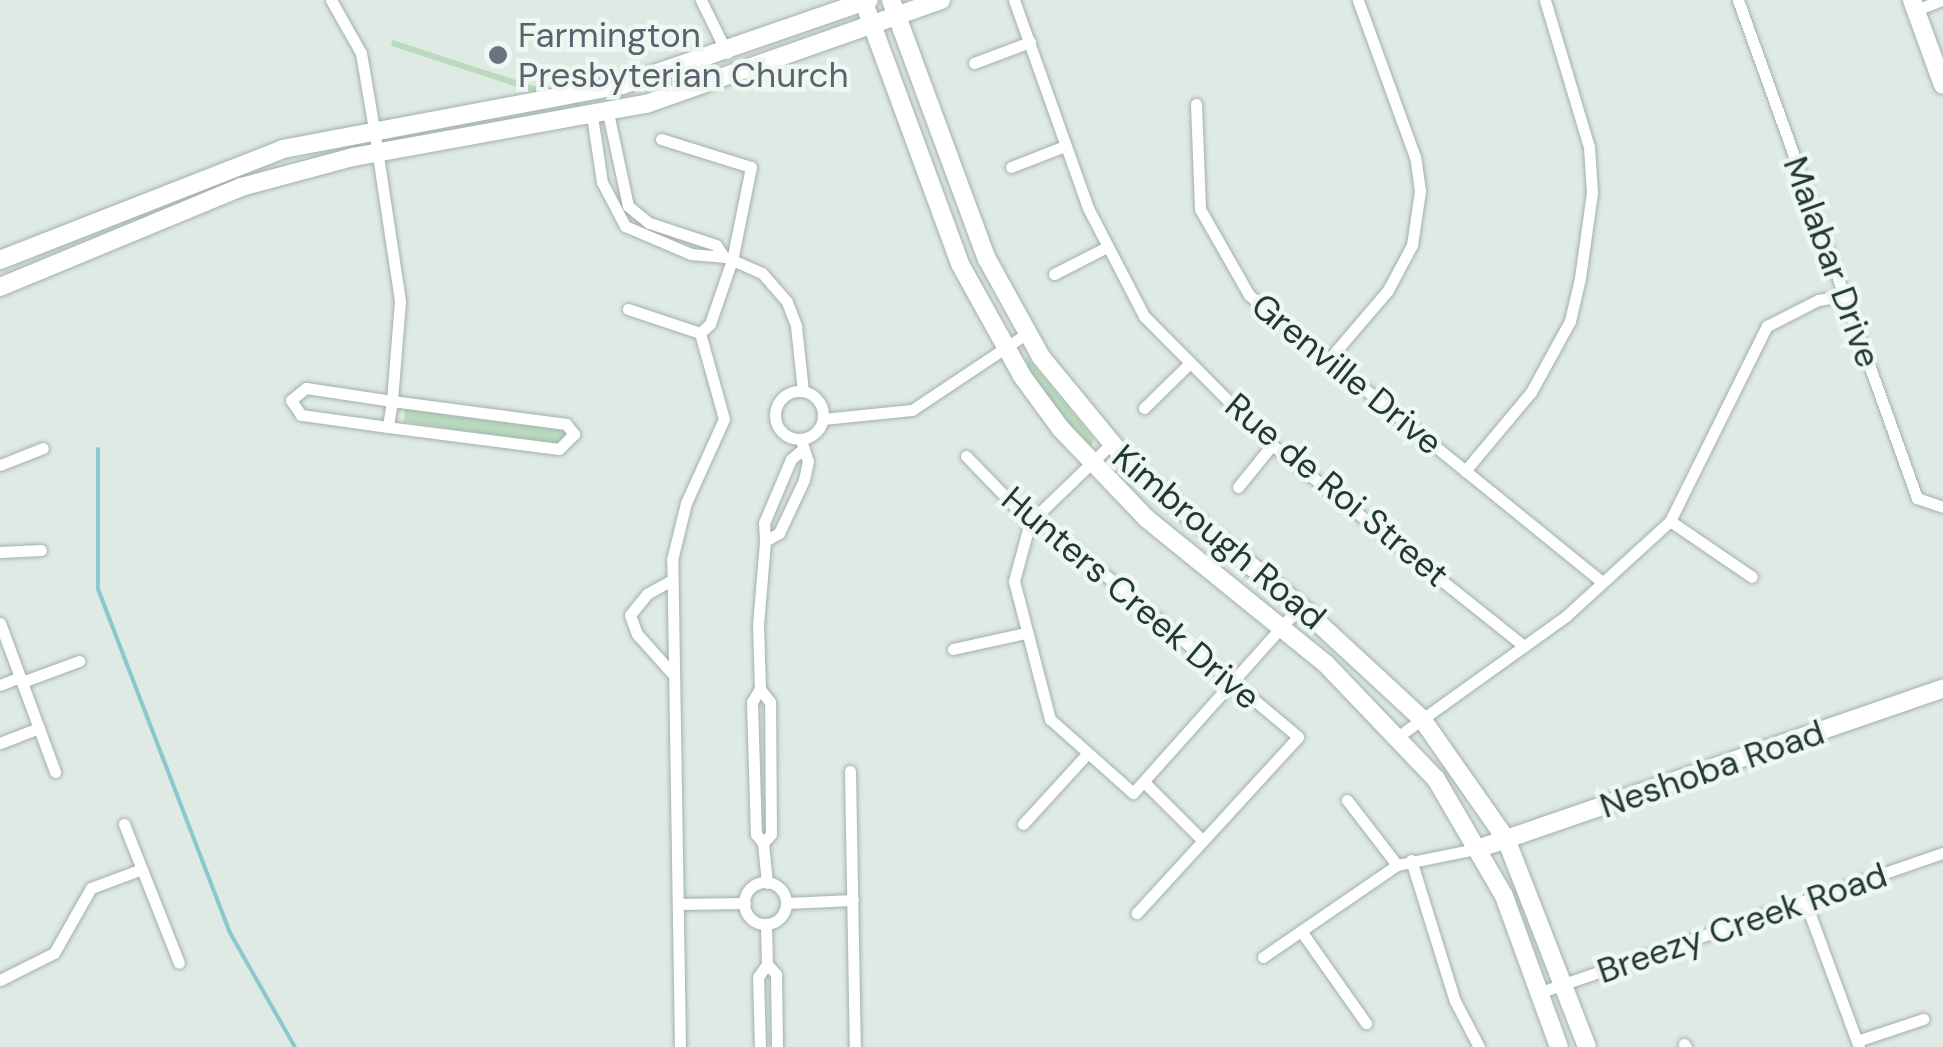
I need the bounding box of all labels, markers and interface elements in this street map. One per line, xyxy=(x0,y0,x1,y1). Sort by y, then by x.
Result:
place label: Farmington Presbyterian Church xyxy=(518,14,849,96)
marker: Farmington Presbyterian Church xyxy=(487,44,509,66)
street label: Malabar Drive xyxy=(1774,151,1890,373)
street label: Grenville Drive xyxy=(1243,284,1451,464)
street label: Rue de Roi Street xyxy=(1217,384,1457,596)
street label: Kimbrough Road xyxy=(1104,436,1334,638)
street label: Hunters Creek Drive xyxy=(993,478,1269,718)
street label: Neshoba Road xyxy=(1594,711,1830,827)
street label: Breezy Creek Road xyxy=(1592,854,1892,992)

